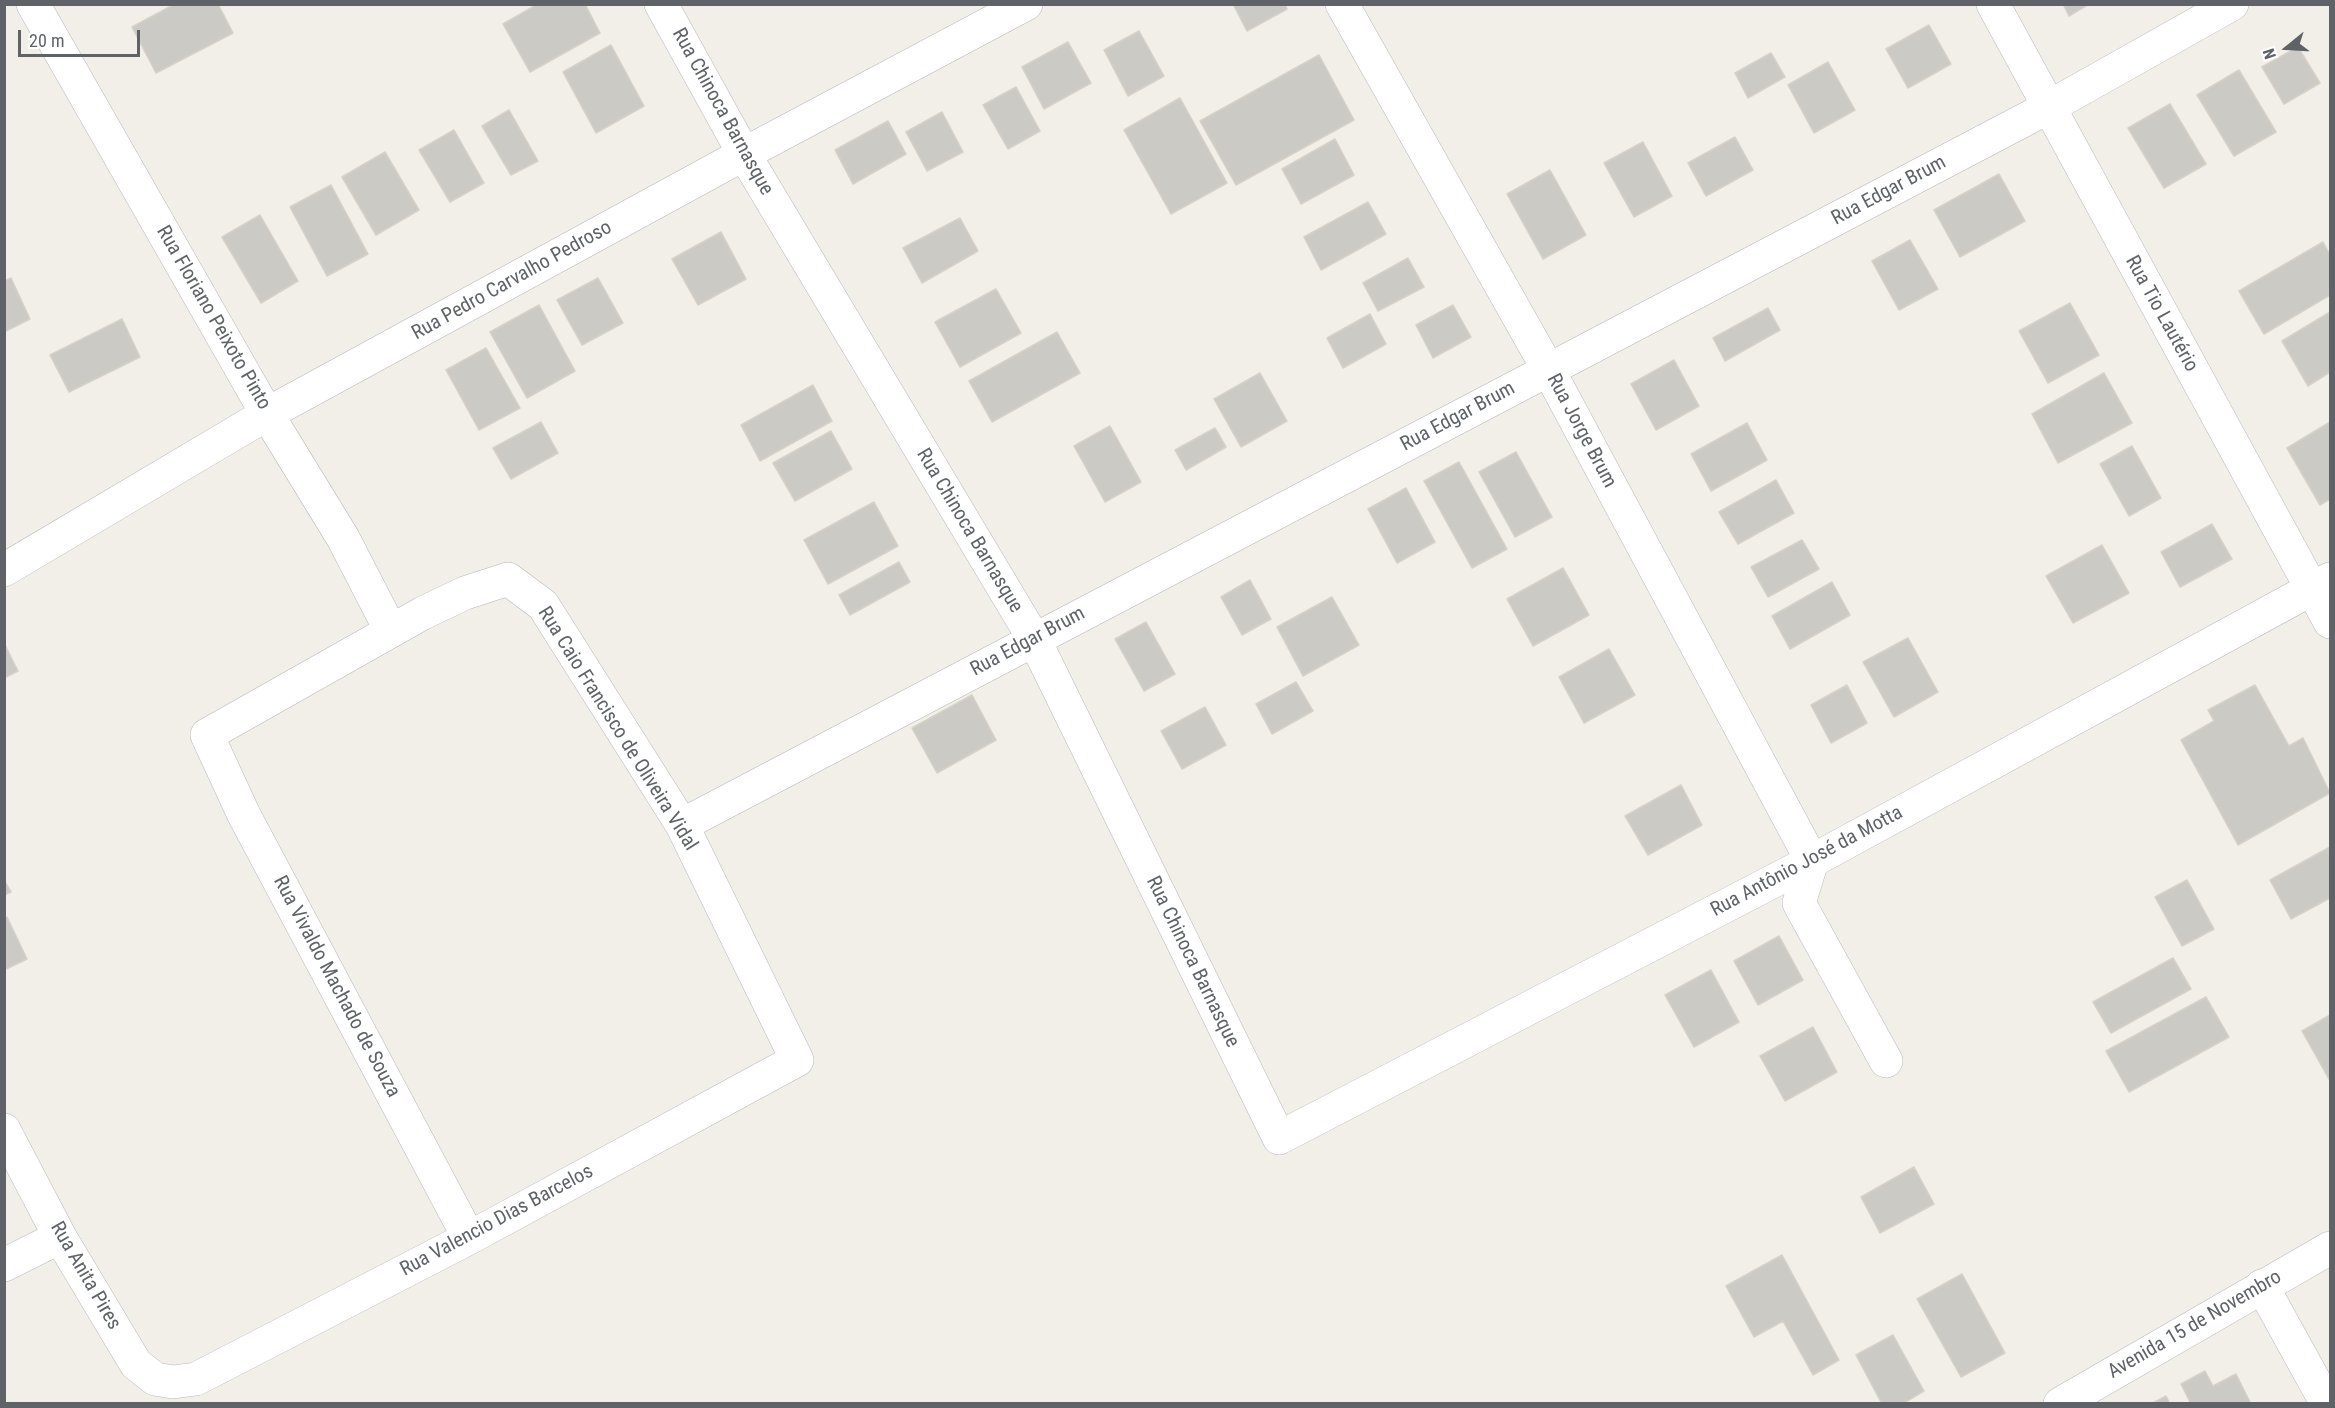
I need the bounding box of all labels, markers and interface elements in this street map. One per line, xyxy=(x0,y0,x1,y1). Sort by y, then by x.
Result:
scale bar xyxy=(21,18,142,56)
north arrow xyxy=(2257,18,2317,78)
street label: Rua Chinoca Barnasque xyxy=(666,24,778,200)
text: 20 m xyxy=(29,30,64,51)
text: N xyxy=(2259,46,2280,61)
street label: Rua Edgar Brum xyxy=(1828,151,1950,231)
street label: Rua Pedro Carvalho Pedroso xyxy=(408,216,616,346)
street label: Rua Floriano Peixoto Pinto xyxy=(151,222,275,414)
street label: Rua Tio Lautério xyxy=(2119,252,2203,376)
street label: Rua Jorge Brum xyxy=(1541,370,1621,492)
street label: Rua Edgar Brum xyxy=(1397,377,1519,457)
street label: Rua Chinoca Barnasque xyxy=(911,445,1027,617)
street label: Rua Edgar Brum xyxy=(967,602,1089,682)
street label: Rua Caio Francisco de Oliveira Vidal xyxy=(532,603,702,855)
street label: Rua Antônio José da Motta xyxy=(1707,801,1907,923)
street label: Rua Vivaldo Machado de Souza xyxy=(267,872,405,1102)
street label: Rua Chinoca Barnasque xyxy=(1140,873,1244,1051)
street label: Rua Valencio Dias Barcelos xyxy=(396,1160,598,1282)
street label: Rua Anita Pires xyxy=(45,1218,125,1334)
street label: Avenida 15 de Novembro xyxy=(2104,1266,2286,1384)

